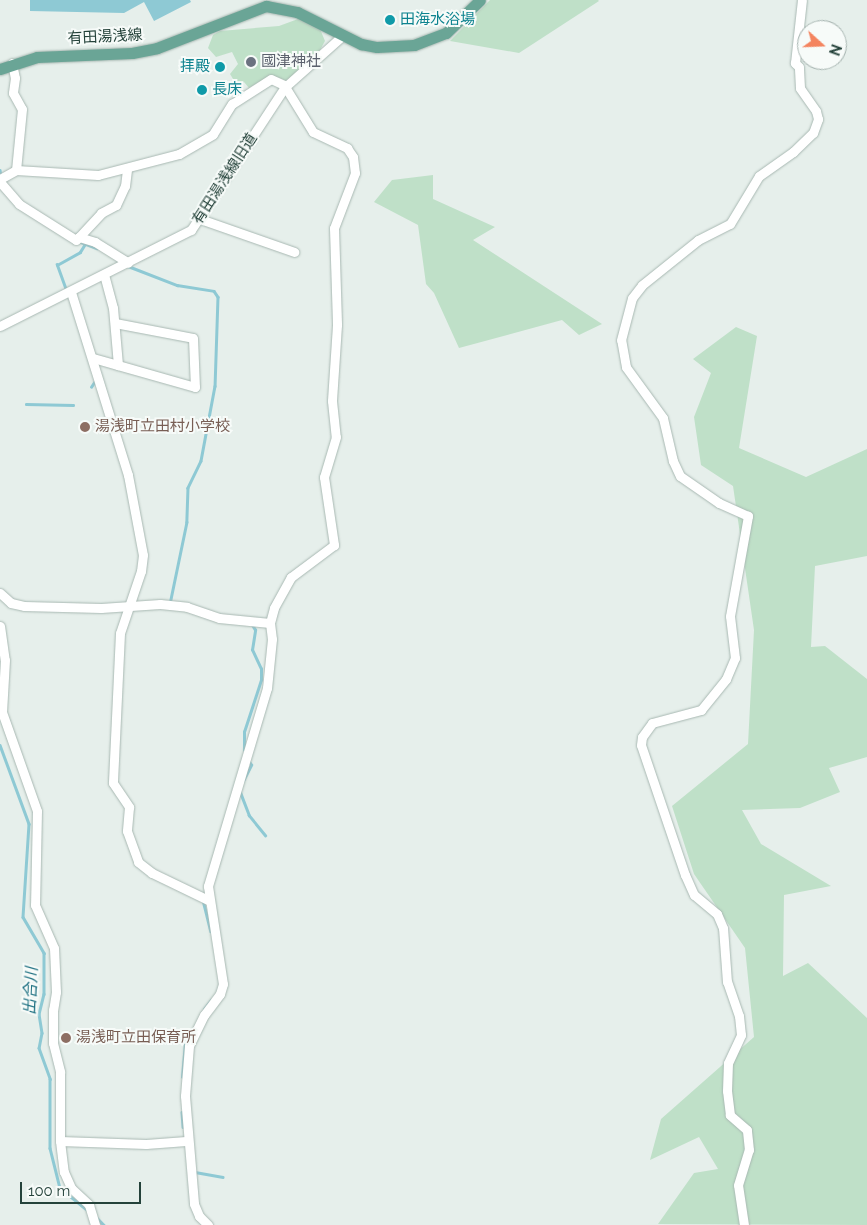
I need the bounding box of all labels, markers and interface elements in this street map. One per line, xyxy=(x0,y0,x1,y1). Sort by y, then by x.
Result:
place label: 田海水浴場 xyxy=(400,11,475,29)
marker: 田海水浴場 xyxy=(384,14,396,26)
north arrow xyxy=(797,20,847,70)
street label: 有田湯浅線 xyxy=(67,26,143,48)
text: N xyxy=(826,42,845,58)
place label: 國津神社 xyxy=(261,53,321,71)
marker: 國津神社 xyxy=(245,56,257,68)
place label: 拝殿 xyxy=(180,58,210,76)
marker: 拝殿 xyxy=(214,61,226,73)
place label: 長床 xyxy=(212,81,242,99)
marker: 長床 xyxy=(196,84,208,96)
street label: 有田湯浅線旧道 xyxy=(189,130,261,228)
place label: 湯浅町立田村小学校 xyxy=(95,418,230,436)
marker: 湯浅町立田村小学校 xyxy=(79,421,91,433)
water label: 出合川 xyxy=(20,967,42,1015)
place label: 湯浅町立田保育所 xyxy=(76,1029,196,1047)
marker: 湯浅町立田保育所 xyxy=(60,1032,72,1044)
scale bar xyxy=(22,1172,144,1204)
text: 100 m xyxy=(28,1182,70,1200)

